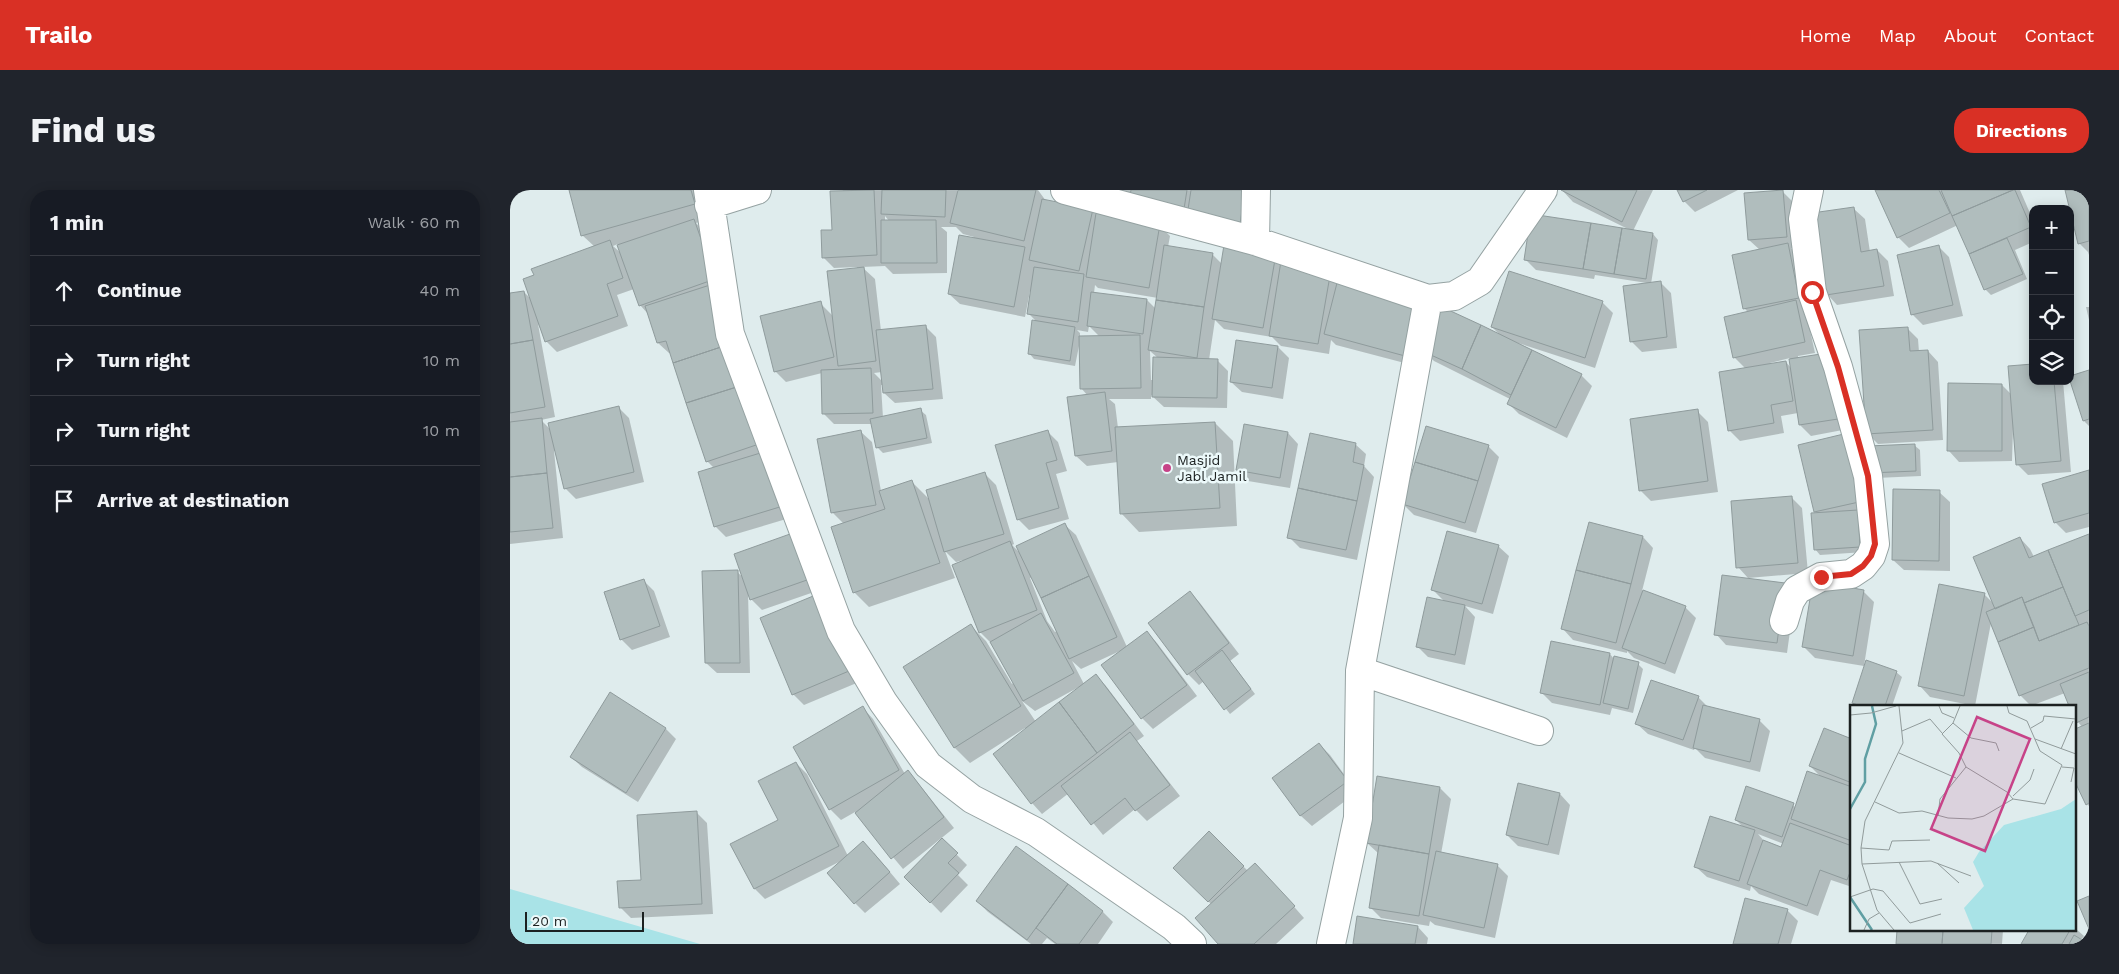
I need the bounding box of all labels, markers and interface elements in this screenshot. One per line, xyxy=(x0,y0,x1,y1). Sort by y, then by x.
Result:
text: Trailo xyxy=(25,21,92,49)
text: Home xyxy=(1800,25,1851,46)
text: Map xyxy=(1879,25,1916,46)
text: About xyxy=(1944,25,1996,46)
text: Contact xyxy=(2024,25,2094,46)
button: Directions xyxy=(1954,108,2089,153)
text: Find us xyxy=(30,109,156,151)
map controls xyxy=(2029,205,2074,385)
button: + xyxy=(2029,205,2074,250)
text: 1 min xyxy=(50,210,104,235)
text: Walk · 60 m xyxy=(368,213,460,232)
button: − xyxy=(2029,250,2074,295)
icon: ahead xyxy=(50,277,78,305)
text: Continue xyxy=(97,279,181,302)
text: 40 m xyxy=(420,281,460,300)
route start xyxy=(1801,281,1824,304)
button: locate xyxy=(2029,295,2074,340)
button: layers xyxy=(2029,340,2074,385)
icon: right xyxy=(50,347,78,375)
text: Turn right xyxy=(97,349,190,372)
text: 10 m xyxy=(423,351,460,370)
icon: right xyxy=(50,417,78,445)
text: Turn right xyxy=(97,419,190,442)
text: 10 m xyxy=(423,421,460,440)
place label: Masjid Jabl Jamil xyxy=(1177,452,1247,484)
marker: Masjid Jabl Jamil xyxy=(1161,462,1173,474)
icon: arrive xyxy=(50,487,78,515)
text: Arrive at destination xyxy=(97,489,289,512)
route end xyxy=(1810,566,1833,589)
inset map xyxy=(1850,705,2076,932)
scale bar xyxy=(525,909,644,932)
text: 20 m xyxy=(532,913,567,929)

